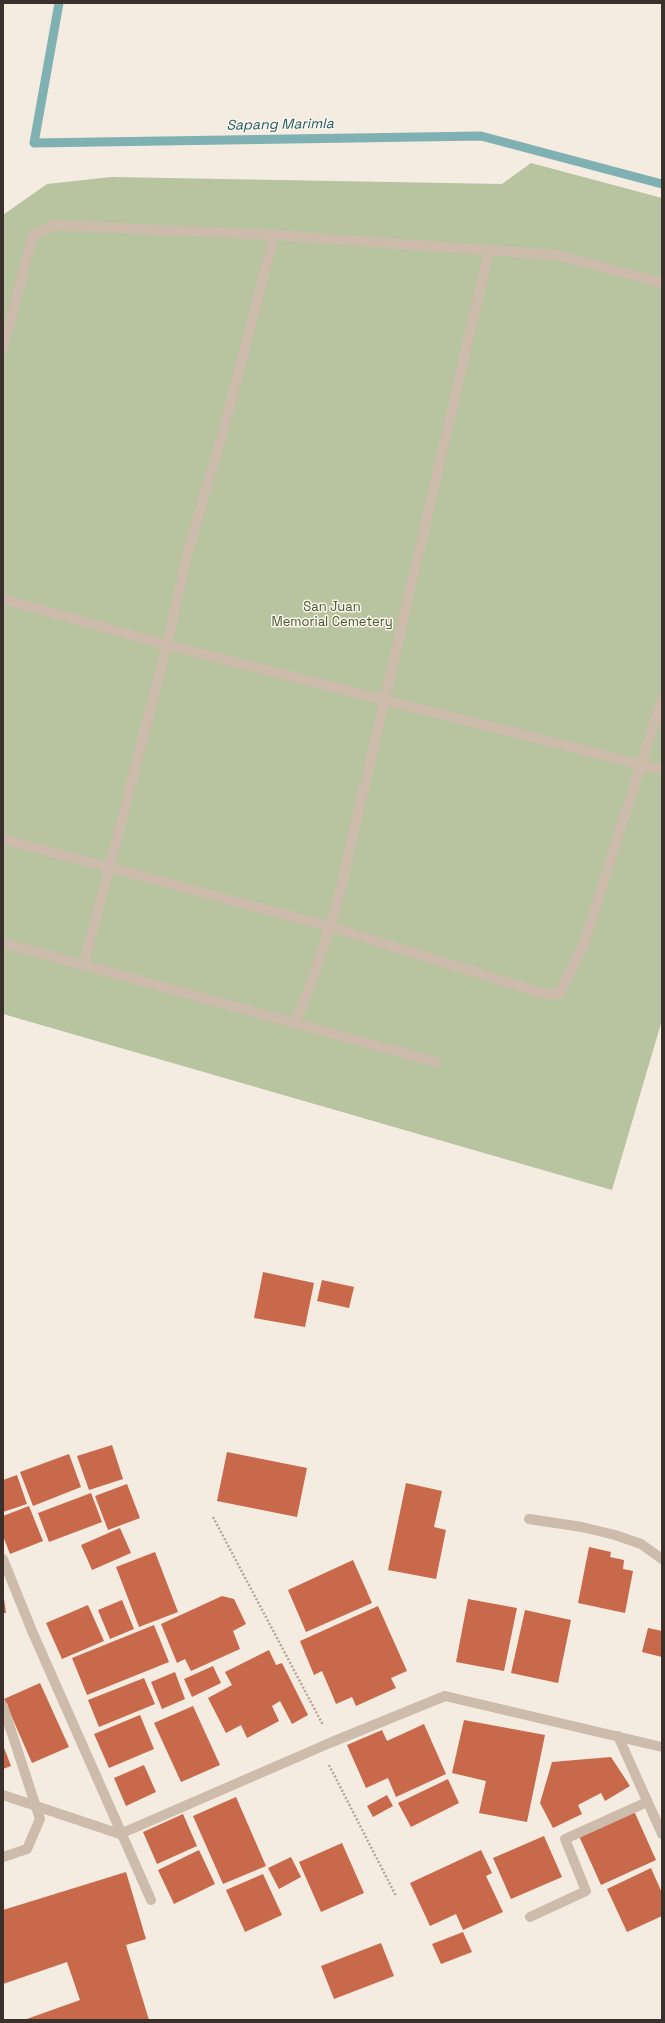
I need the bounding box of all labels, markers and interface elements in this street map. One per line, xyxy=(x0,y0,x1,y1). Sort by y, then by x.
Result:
water label: Sapang Marimla xyxy=(226,116,334,134)
park label: San Juan Memorial Cemetery xyxy=(271,599,393,630)

